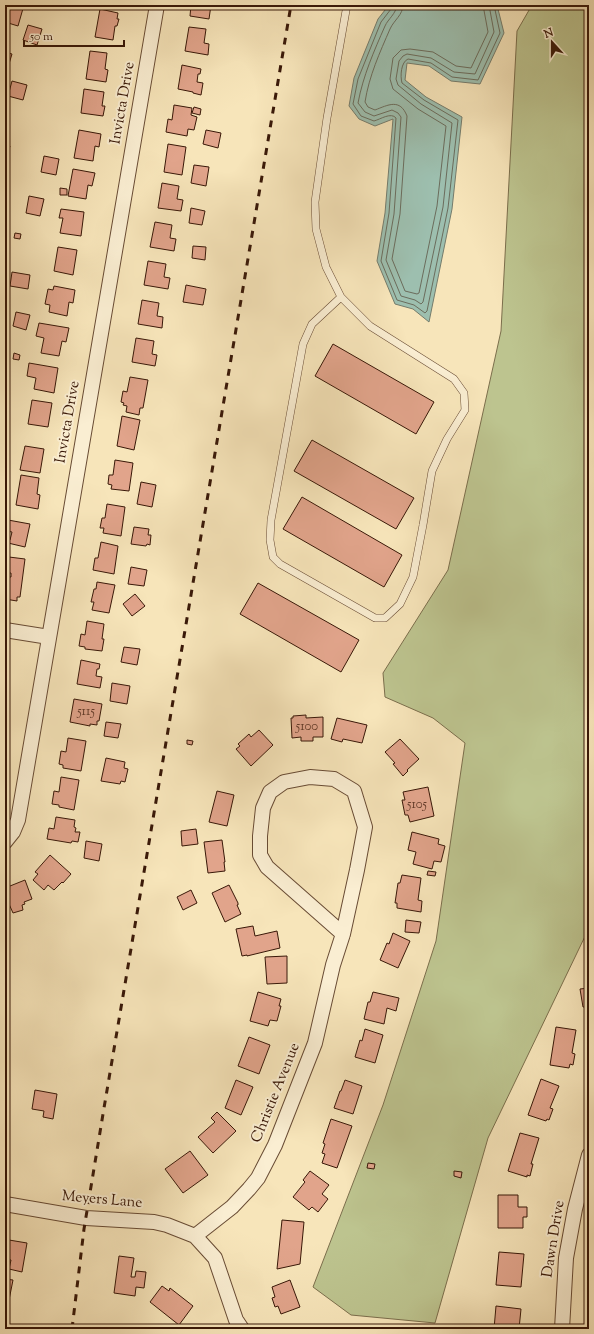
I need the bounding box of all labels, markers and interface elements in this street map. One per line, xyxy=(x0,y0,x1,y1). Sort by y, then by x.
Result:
scale bar xyxy=(24,22,124,48)
north arrow xyxy=(532,22,572,62)
text: N xyxy=(541,24,556,43)
text: 50 m xyxy=(29,28,53,46)
street label: Invicta Drive xyxy=(105,60,141,146)
street label: Invicta Drive xyxy=(50,379,86,465)
house number: 5115 xyxy=(76,703,95,721)
house number: 5100 xyxy=(295,718,318,736)
house number: 5105 xyxy=(406,796,428,814)
street label: Christie Avenue xyxy=(246,1040,306,1146)
street label: Meyers Lane xyxy=(61,1186,143,1214)
street label: Dawn Drive xyxy=(538,1199,570,1279)

